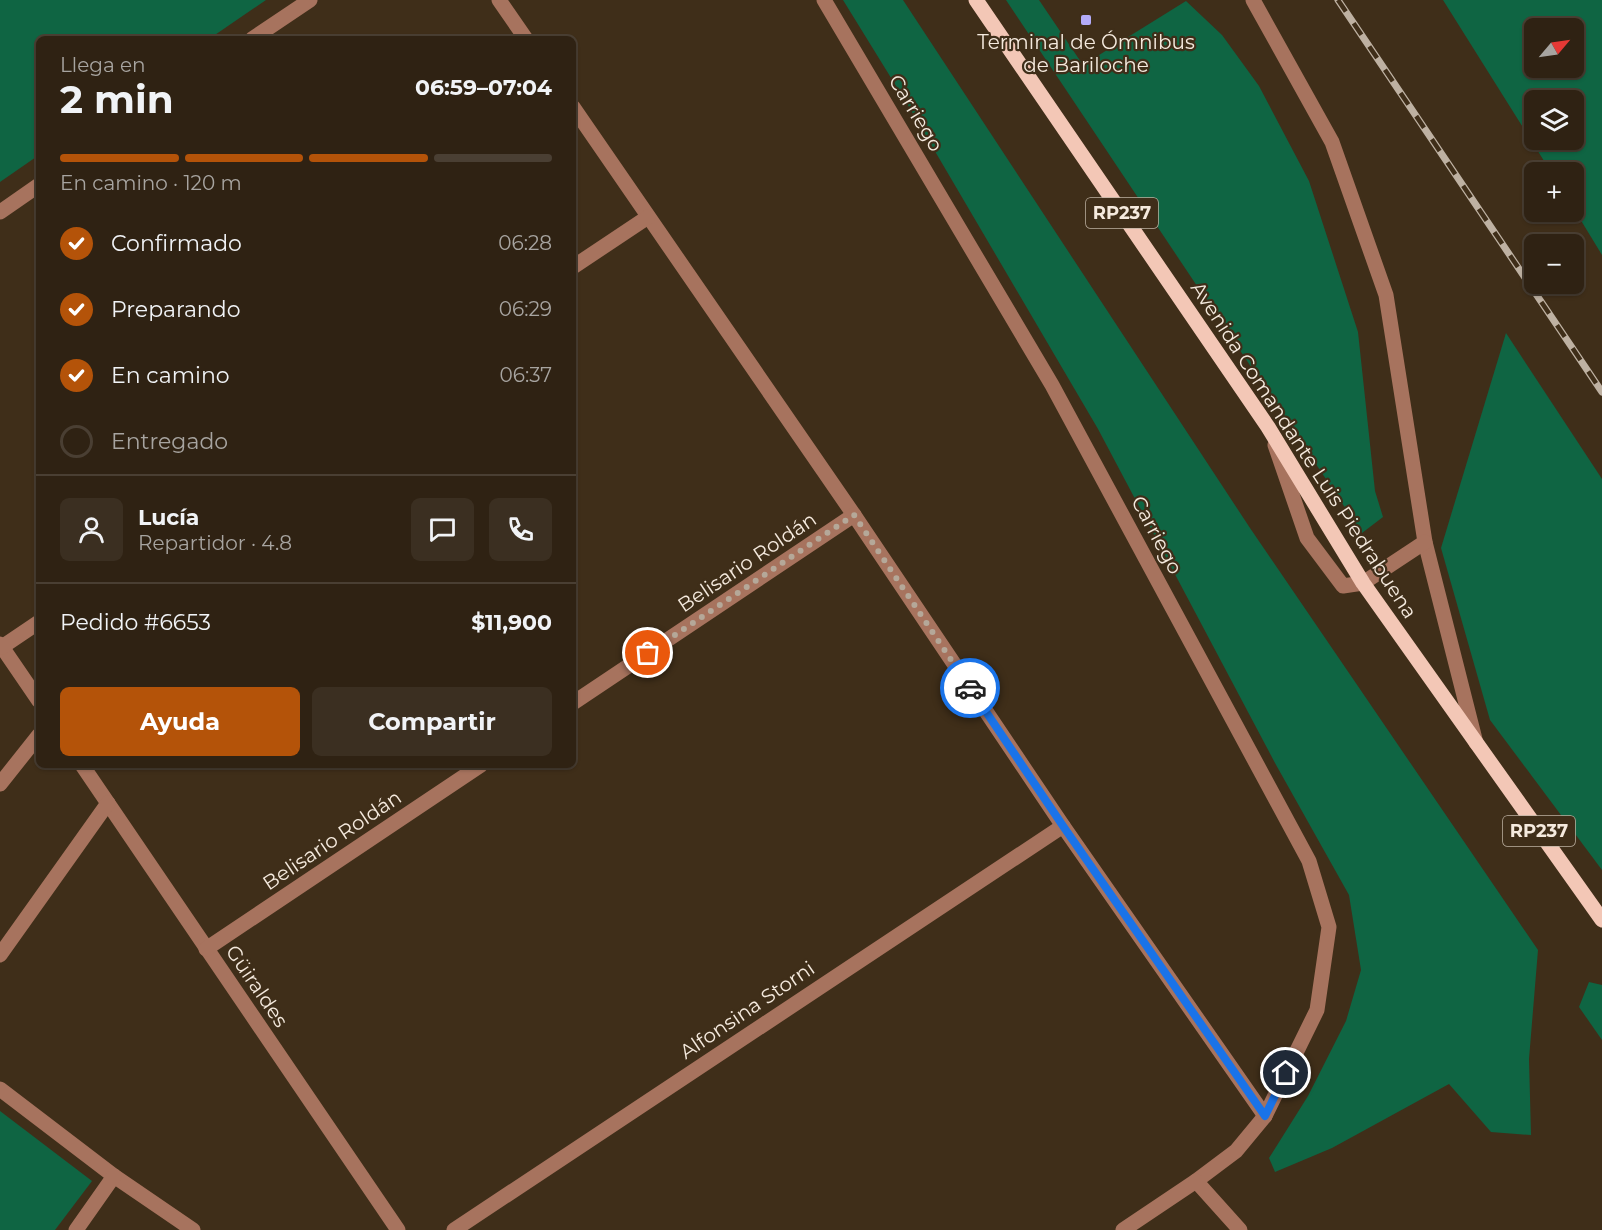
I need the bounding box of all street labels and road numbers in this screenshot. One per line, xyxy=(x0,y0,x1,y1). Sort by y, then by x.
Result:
street label: Carriego xyxy=(884,70,948,156)
road number: RP237 xyxy=(1086,198,1158,228)
street label: Avenida Comandante Luis Piedrabuena xyxy=(1186,277,1422,623)
street label: Carriego xyxy=(1126,492,1188,578)
street label: Belisario Roldán xyxy=(673,507,821,617)
street label: Belisario Roldán xyxy=(258,785,406,895)
road number: RP237 xyxy=(1503,816,1575,846)
street label: Güiraldes xyxy=(221,940,293,1032)
street label: Alfonsina Storni xyxy=(675,956,819,1064)

